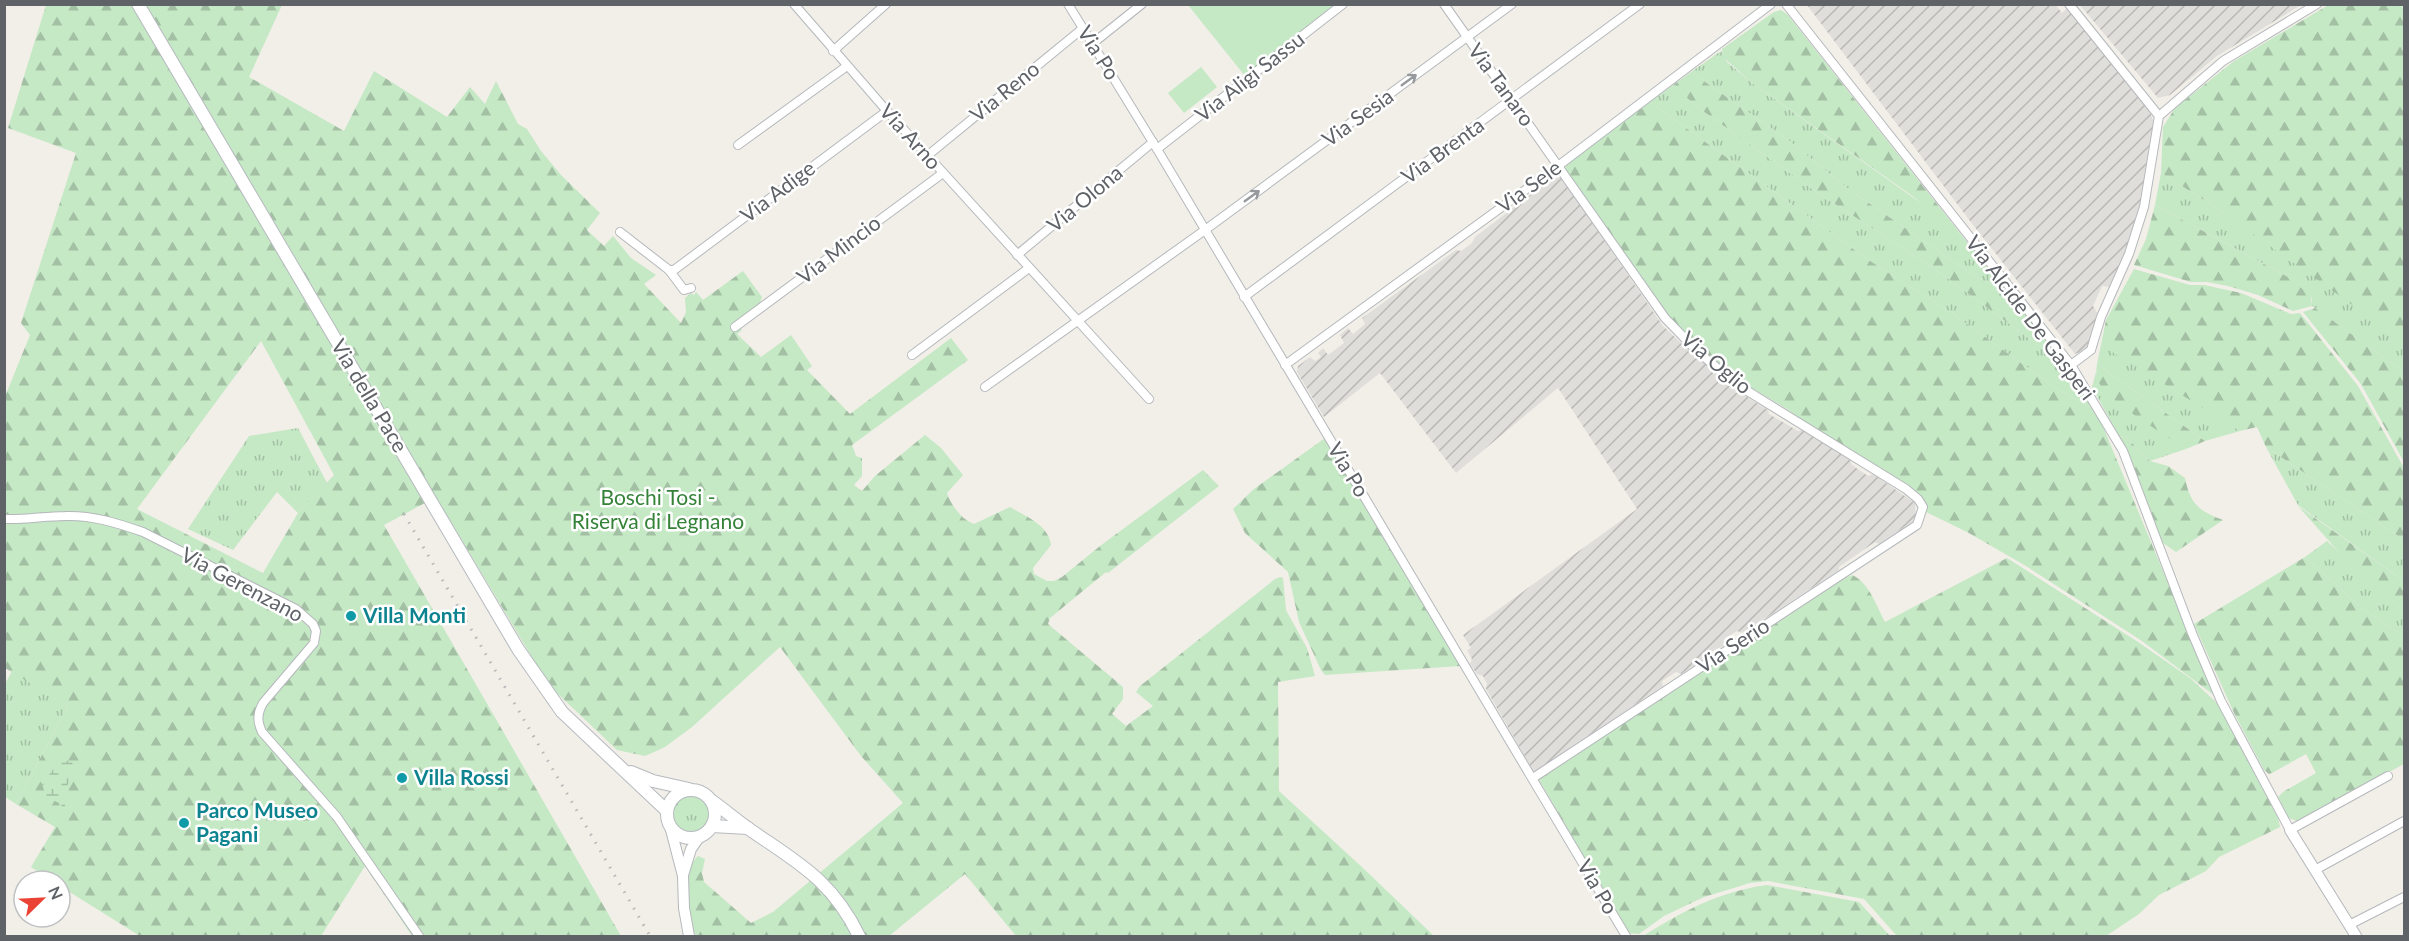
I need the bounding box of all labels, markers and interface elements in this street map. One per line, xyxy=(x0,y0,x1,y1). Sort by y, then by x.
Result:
street label: Via Po xyxy=(1073,21,1126,84)
street label: Via Aligi Sassu xyxy=(1190,26,1309,126)
street label: Via Tanaro xyxy=(1464,38,1541,130)
street label: Via Reno xyxy=(964,55,1044,126)
one-way arrow xyxy=(1401,74,1417,87)
street label: Via Sesia xyxy=(1317,83,1398,151)
street label: Via Arno xyxy=(875,98,947,174)
street label: Via Brenta xyxy=(1396,111,1488,188)
street label: Via Sele xyxy=(1491,154,1565,218)
street label: Via Adige xyxy=(735,155,819,227)
street label: Via Olona xyxy=(1041,159,1127,237)
one-way arrow xyxy=(1243,189,1259,202)
street label: Via Mincio xyxy=(791,209,885,288)
street label: Via Alcide De Gasperi xyxy=(1961,230,2101,404)
street label: Via Oglio xyxy=(1677,325,1757,399)
street label: Via della Pace xyxy=(327,334,414,456)
street label: Via Po xyxy=(1323,437,1375,501)
park label: Boschi Tosi - Riserva di Legnano xyxy=(572,484,744,533)
street label: Via Gerenzano xyxy=(177,541,308,626)
place label: Villa Monti xyxy=(362,602,466,627)
marker: Villa Monti xyxy=(344,609,358,623)
street label: Via Serio xyxy=(1691,612,1773,678)
place label: Villa Rossi xyxy=(413,764,509,789)
marker: Villa Rossi xyxy=(395,771,409,785)
place label: Parco Museo Pagani xyxy=(196,797,318,846)
marker: Parco Museo Pagani xyxy=(177,816,191,830)
street label: Via Po xyxy=(1573,854,1624,918)
north arrow xyxy=(12,869,72,929)
text: N xyxy=(45,883,67,902)

